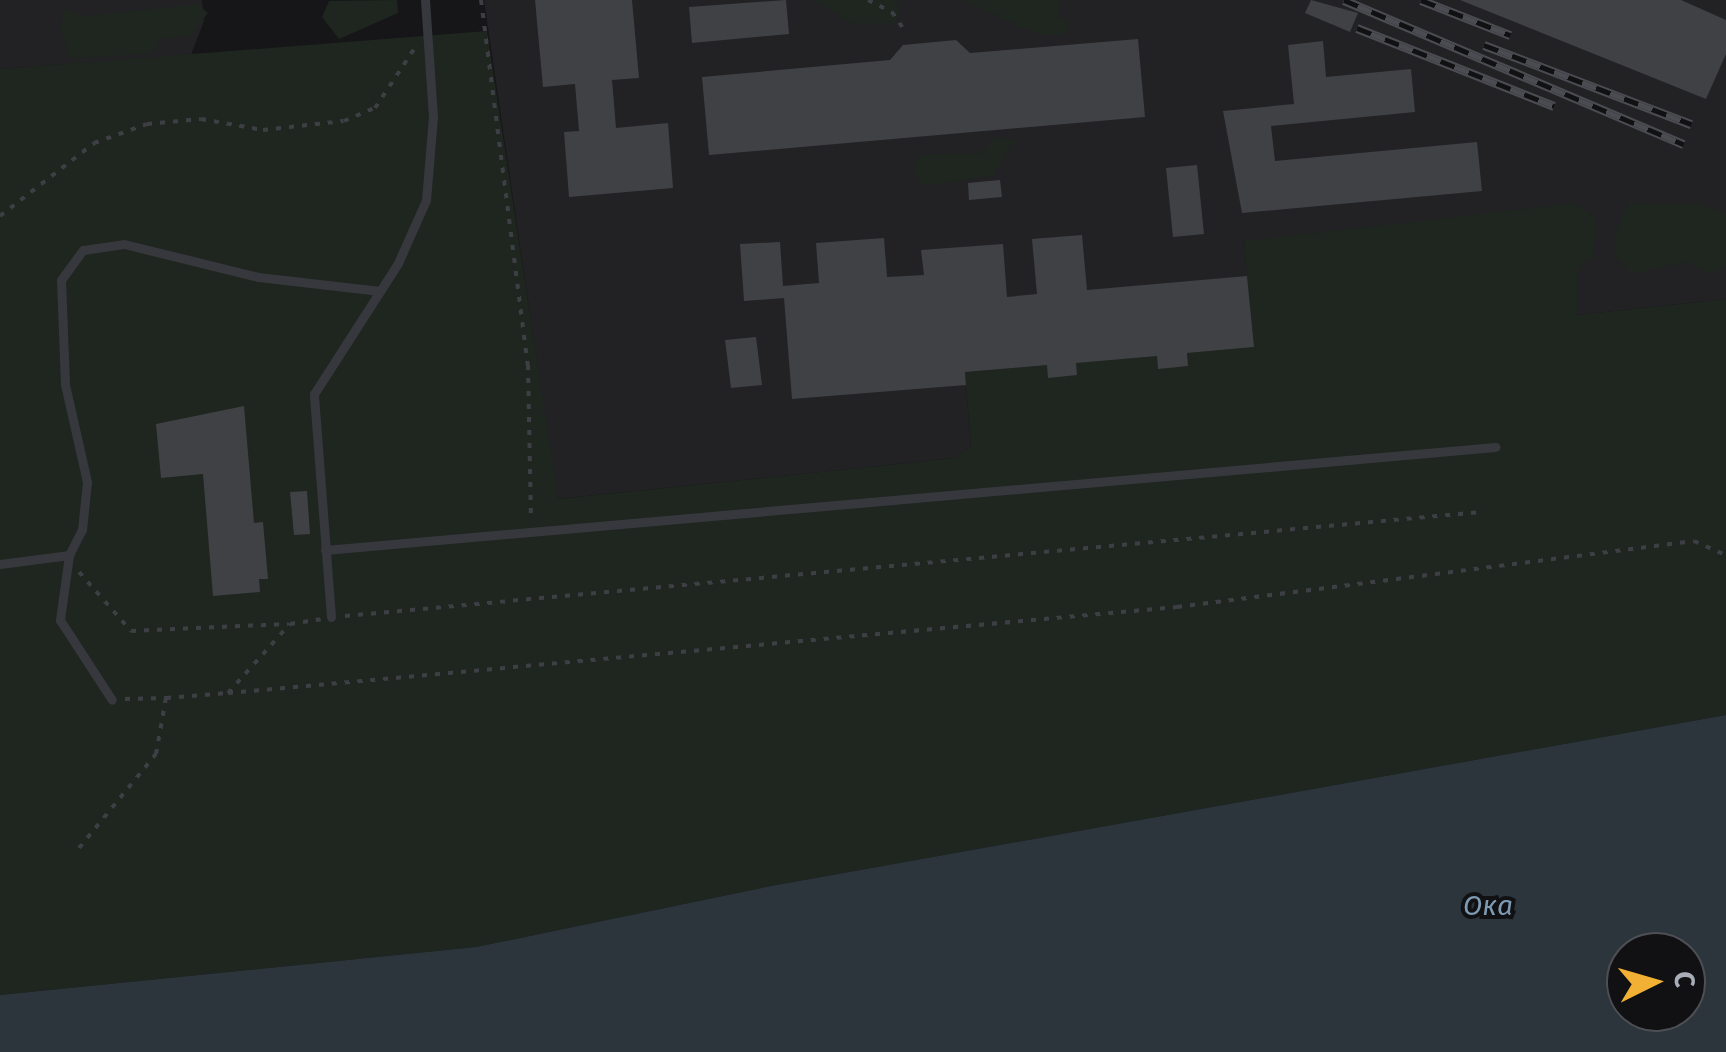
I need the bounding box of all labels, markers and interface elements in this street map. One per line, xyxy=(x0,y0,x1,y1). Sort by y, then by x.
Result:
water label: Ока xyxy=(1463,889,1513,923)
north arrow xyxy=(1606,932,1706,1032)
text: С xyxy=(1667,970,1702,989)

